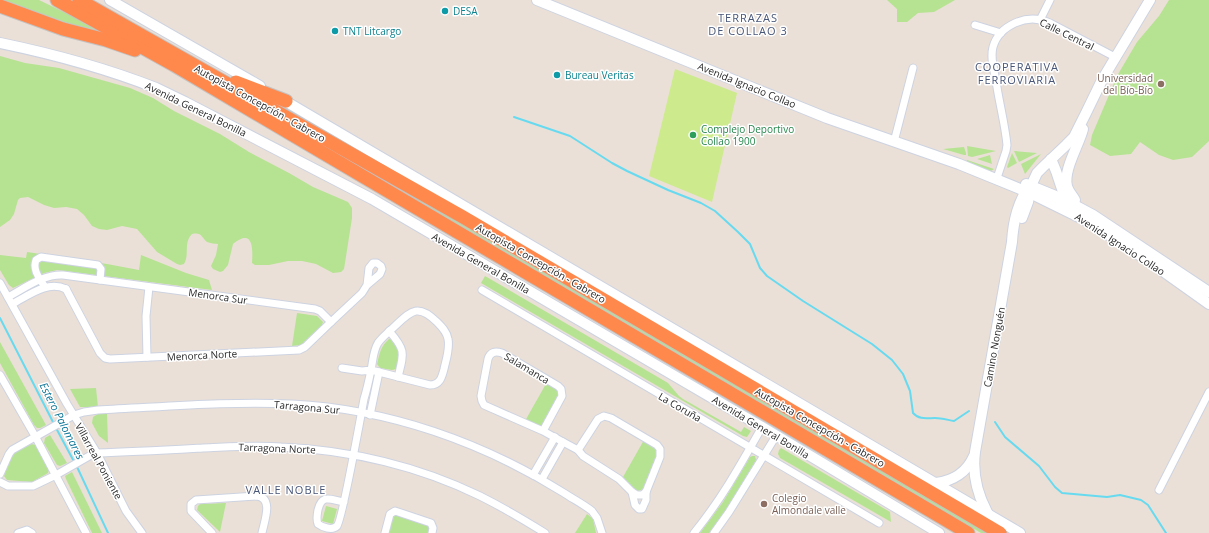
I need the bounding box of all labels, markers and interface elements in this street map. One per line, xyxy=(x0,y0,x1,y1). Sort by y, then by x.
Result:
place label: DESA xyxy=(453,4,478,18)
marker: DESA xyxy=(440,6,450,16)
district label: TERRAZAS DE COLLAO 3 xyxy=(708,10,788,38)
street label: Calle Central xyxy=(1037,15,1097,53)
place label: TNT Litcargo xyxy=(343,24,401,38)
marker: TNT Litcargo xyxy=(330,26,340,36)
street label: Avenida Ignacio Collao xyxy=(696,59,798,111)
district label: COOPERATIVA FERROVIARIA xyxy=(975,59,1059,87)
street label: Autopista Concepción - Cabrero xyxy=(192,61,328,145)
place label: Bureau Veritas xyxy=(565,68,634,82)
marker: Bureau Veritas xyxy=(552,70,562,80)
place label: Universidad del Bío-Bío xyxy=(1097,71,1153,97)
street label: Avenida General Bonilla xyxy=(143,78,249,140)
marker: Universidad del Bío-Bío xyxy=(1156,79,1166,89)
place label: Complejo Deportivo Collao 1900 xyxy=(701,122,794,148)
marker: Complejo Deportivo Collao 1900 xyxy=(688,130,698,140)
street label: Avenida Ignacio Collao xyxy=(1072,210,1168,278)
street label: Autopista Concepción - Cabrero xyxy=(474,220,608,306)
street label: Avenida General Bonilla xyxy=(429,229,533,297)
street label: Menorca Sur xyxy=(188,285,248,307)
street label: Camino Nonguén xyxy=(980,306,1008,388)
street label: Menorca Norte xyxy=(166,346,238,364)
street label: Salamanca xyxy=(502,349,552,387)
water label: Estero Palomares xyxy=(37,380,88,462)
street label: Autopista Concepción - Cabrero xyxy=(753,384,887,470)
street label: La Coruña xyxy=(656,389,704,425)
street label: Avenida General Bonilla xyxy=(710,392,812,462)
street label: Tarragona Sur xyxy=(273,397,341,417)
street label: Villarreal Poniente xyxy=(72,420,126,502)
street label: Tarragona Norte xyxy=(238,440,316,456)
district label: VALLE NOBLE xyxy=(246,482,326,497)
place label: Colegio Almondale valle xyxy=(772,491,846,517)
marker: Colegio Almondale valle xyxy=(759,499,769,509)

